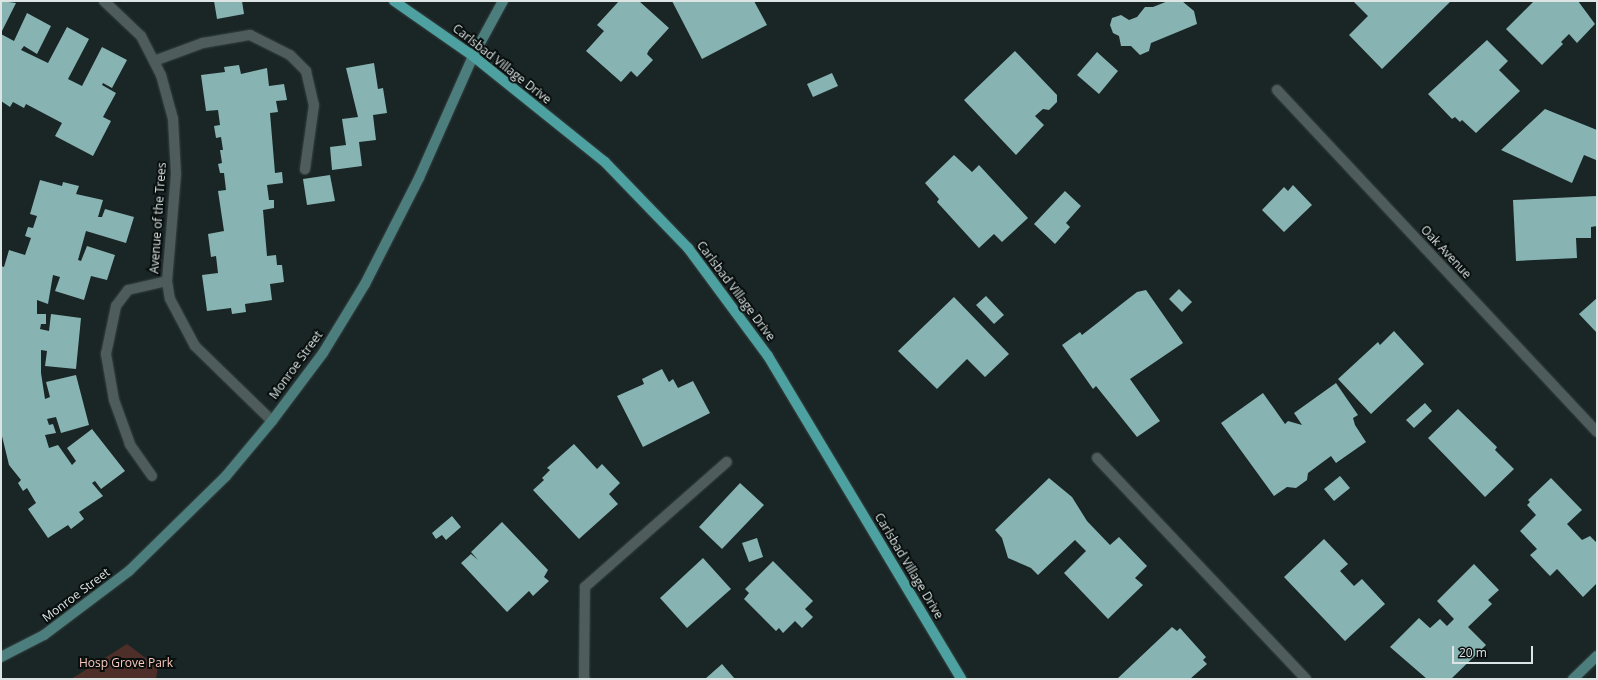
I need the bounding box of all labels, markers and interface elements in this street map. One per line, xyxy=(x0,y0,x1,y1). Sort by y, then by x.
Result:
street label: Carlsbad Village Drive xyxy=(450,21,554,107)
street label: Avenue of the Trees xyxy=(147,162,169,274)
street label: Oak Avenue xyxy=(1418,223,1474,281)
street label: Carlsbad Village Drive xyxy=(694,238,778,344)
street label: Monroe Street xyxy=(266,328,326,402)
street label: Carlsbad Village Drive xyxy=(872,510,946,622)
street label: Monroe Street xyxy=(39,565,113,625)
scale bar xyxy=(1454,638,1535,664)
text: 20 m xyxy=(1459,644,1487,661)
park label: Hosp Grove Park xyxy=(79,656,173,670)

